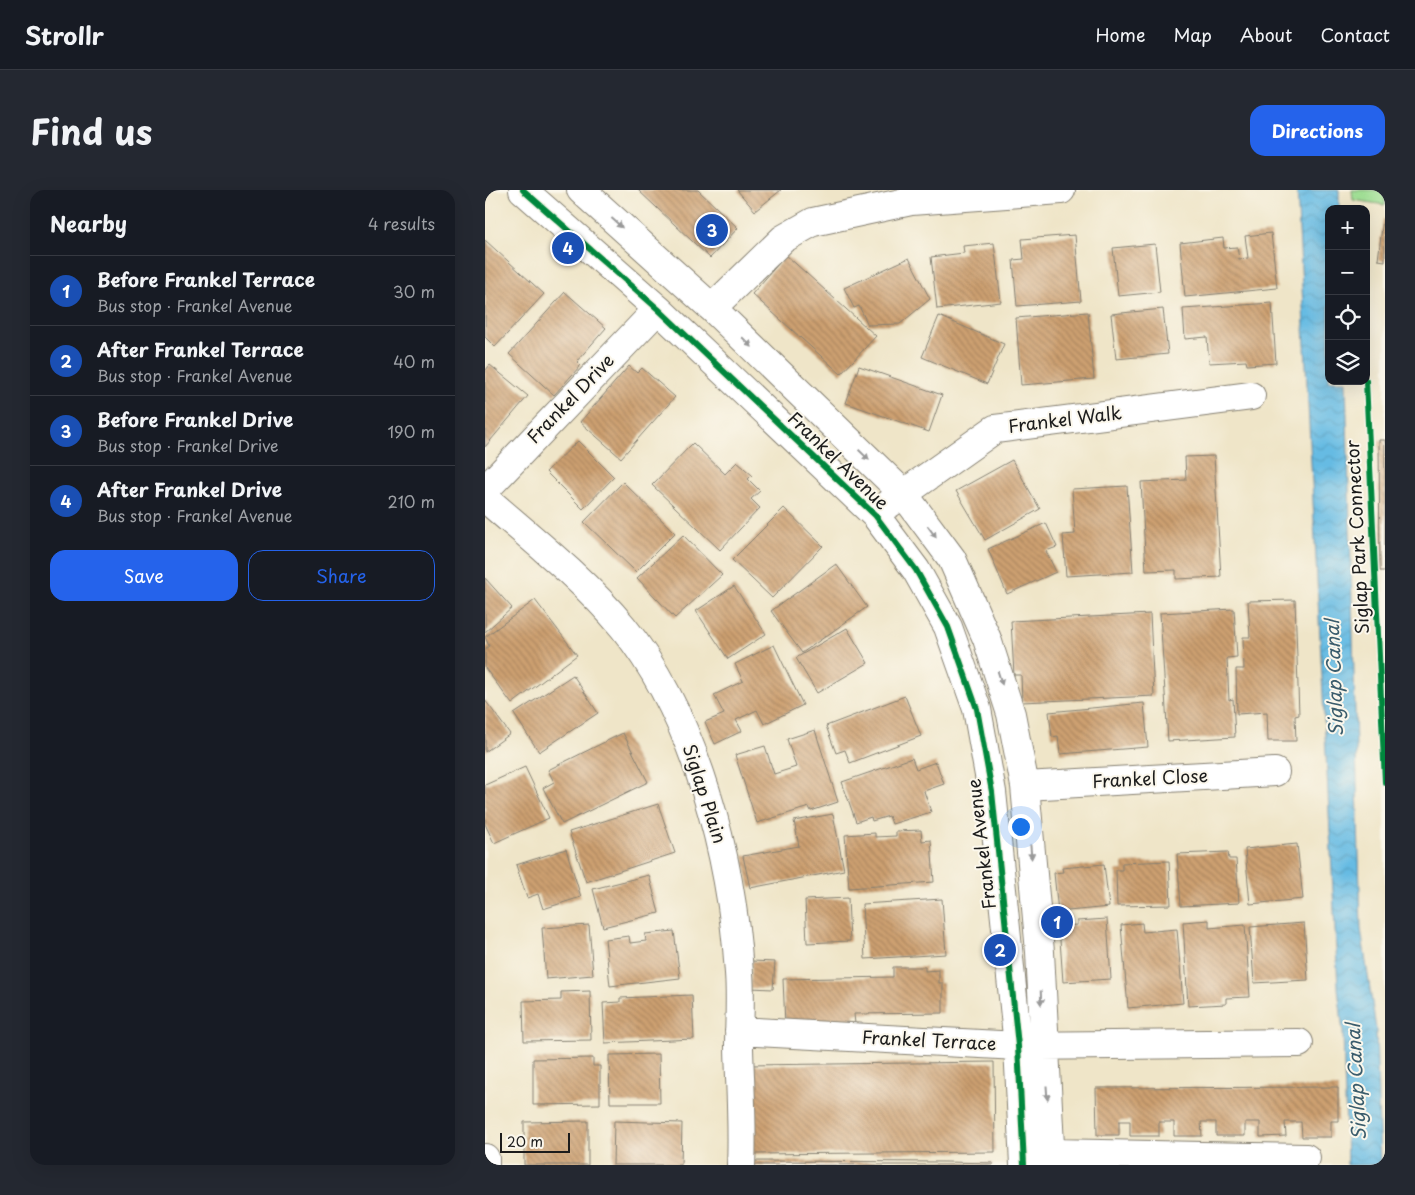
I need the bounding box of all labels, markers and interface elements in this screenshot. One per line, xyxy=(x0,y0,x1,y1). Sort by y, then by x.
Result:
text: Strollr xyxy=(25,17,104,53)
text: Home xyxy=(1095,21,1145,48)
text: Map xyxy=(1173,21,1212,48)
text: About xyxy=(1240,21,1292,48)
text: Contact xyxy=(1320,21,1390,48)
text: Find us xyxy=(30,104,152,157)
button: Directions xyxy=(1250,105,1385,156)
map controls xyxy=(1325,205,1370,385)
button: + xyxy=(1325,205,1370,250)
text: Nearby xyxy=(50,207,127,239)
text: 4 results xyxy=(368,211,435,235)
pin: 3 xyxy=(696,211,728,249)
one-way arrow xyxy=(611,217,624,228)
pin: 4 xyxy=(552,229,584,267)
button: − xyxy=(1325,250,1370,295)
text: Before Frankel Terrace xyxy=(97,265,315,293)
text: 1 xyxy=(62,279,70,303)
text: 30 m xyxy=(393,279,435,303)
text: Bus stop · Frankel Avenue xyxy=(97,293,293,317)
button: locate xyxy=(1325,295,1370,340)
text: After Frankel Terrace xyxy=(97,335,304,363)
one-way arrow xyxy=(741,336,753,348)
button: layers xyxy=(1325,340,1370,385)
street label: Frankel Drive xyxy=(520,347,620,449)
text: 2 xyxy=(60,349,72,373)
text: 40 m xyxy=(393,349,435,373)
text: Bus stop · Frankel Avenue xyxy=(97,363,293,387)
street label: Frankel Walk xyxy=(1006,398,1123,439)
text: Before Frankel Drive xyxy=(97,405,293,433)
street label: Frankel Avenue xyxy=(782,405,896,515)
text: 3 xyxy=(61,419,71,443)
text: 190 m xyxy=(387,419,435,443)
text: Bus stop · Frankel Drive xyxy=(97,433,279,457)
street label: Siglap Park Connector xyxy=(1338,439,1375,635)
one-way arrow xyxy=(858,449,870,461)
text: After Frankel Drive xyxy=(97,475,282,503)
text: 4 xyxy=(61,489,71,513)
text: 210 m xyxy=(387,489,435,513)
text: Bus stop · Frankel Avenue xyxy=(97,503,293,527)
one-way arrow xyxy=(927,525,937,539)
button: Save xyxy=(50,550,238,601)
button: Share xyxy=(248,550,435,601)
water label: Siglap Canal xyxy=(1317,617,1349,737)
one-way arrow xyxy=(996,671,1004,686)
street label: Siglap Plain xyxy=(677,741,734,847)
street label: Frankel Close xyxy=(1091,761,1208,794)
street label: Frankel Avenue xyxy=(959,777,1002,911)
your location xyxy=(1008,814,1034,840)
one-way arrow xyxy=(1027,844,1035,860)
pin: 1 xyxy=(1041,903,1073,941)
pin: 2 xyxy=(984,931,1016,969)
one-way arrow xyxy=(1038,991,1046,1007)
water label: Siglap Canal xyxy=(1338,1020,1372,1141)
street label: Frankel Terrace xyxy=(861,1022,997,1057)
one-way arrow xyxy=(1043,1086,1051,1102)
scale bar xyxy=(500,1130,570,1153)
text: 20 m xyxy=(507,1131,543,1152)

